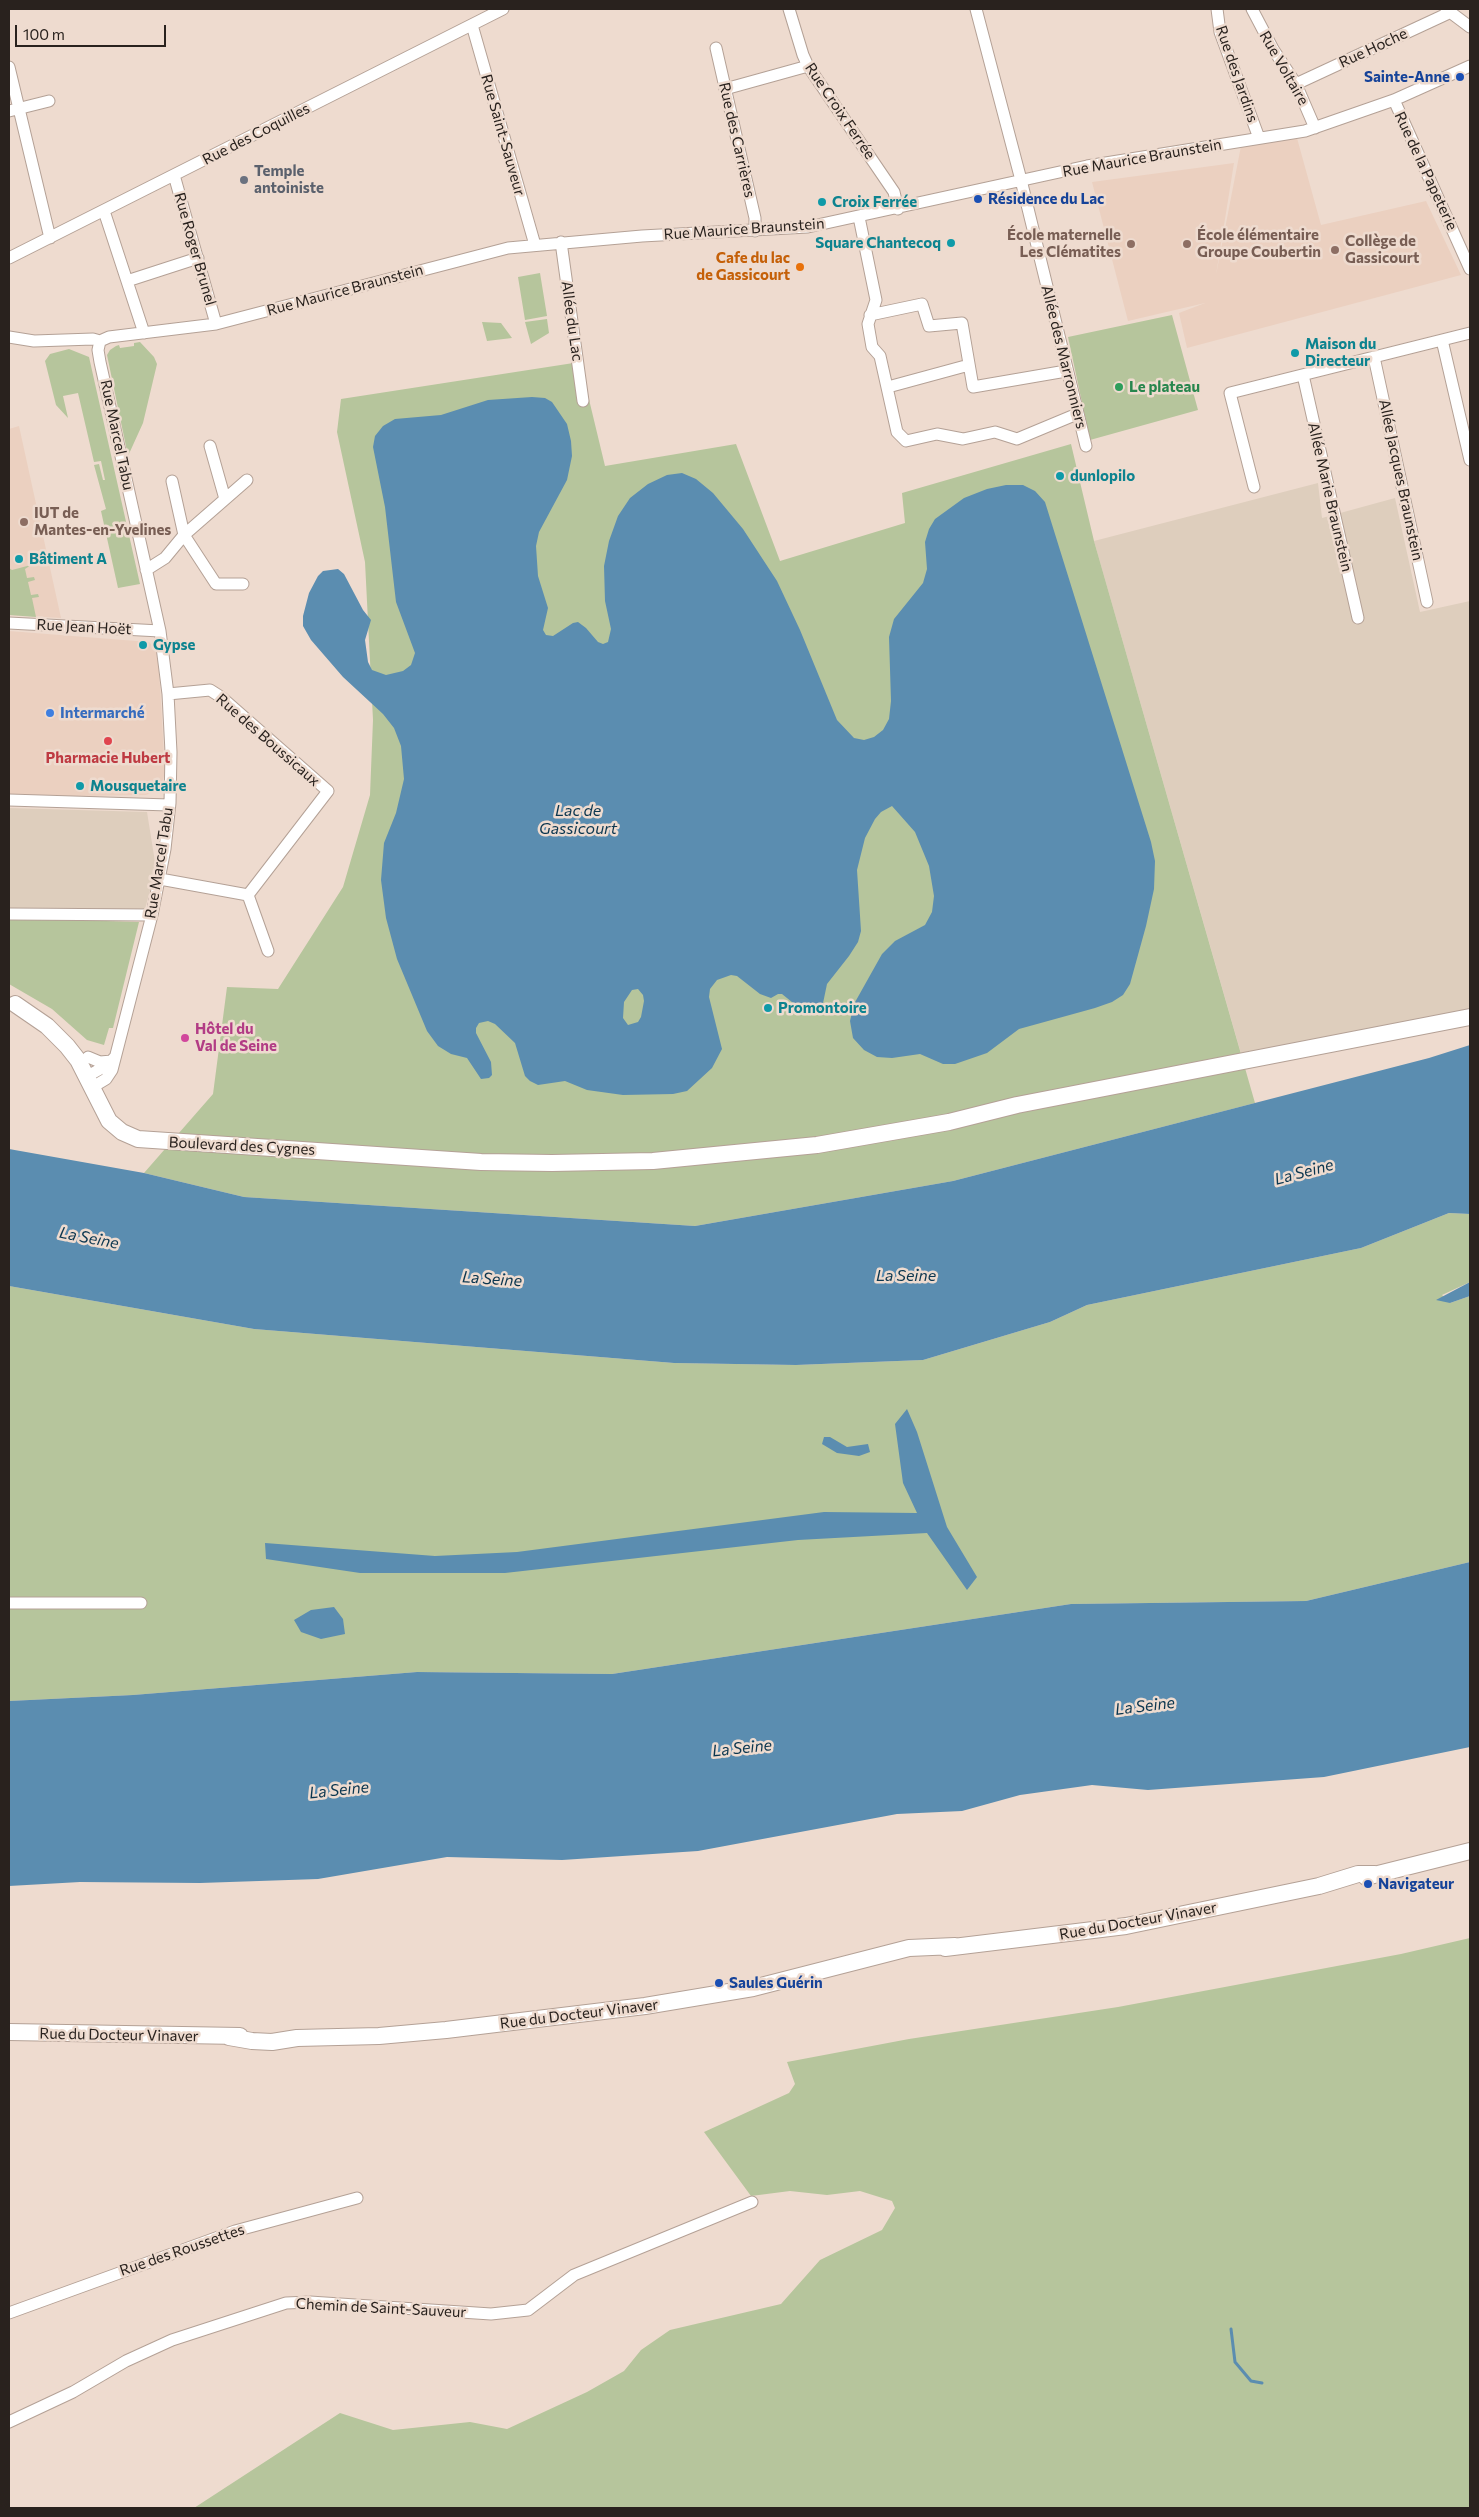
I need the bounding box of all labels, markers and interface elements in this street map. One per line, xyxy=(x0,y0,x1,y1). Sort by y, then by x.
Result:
scale bar xyxy=(18,15,169,47)
street label: Rue des Jardins xyxy=(1212,23,1262,125)
street label: Rue Hoche xyxy=(1336,24,1410,72)
text: 100 m xyxy=(23,25,65,43)
street label: Rue Voltaire xyxy=(1256,28,1312,108)
street label: Rue Croix Ferrée xyxy=(801,59,879,163)
place label: Sainte-Anne xyxy=(1364,68,1450,86)
marker: Sainte-Anne xyxy=(1454,71,1466,83)
street label: Rue Saint-Sauveur xyxy=(477,72,529,198)
street label: Rue des Carrières xyxy=(715,81,759,199)
street label: Rue des Coquilles xyxy=(199,99,313,169)
street label: Rue de la Papeterie xyxy=(1391,109,1461,233)
street label: Rue Maurice Braunstein xyxy=(1061,135,1223,181)
place label: Temple antoiniste xyxy=(254,162,324,197)
marker: Temple antoiniste xyxy=(238,174,250,186)
street label: Rue Roger Brunel xyxy=(170,190,220,308)
place label: Résidence du Lac xyxy=(988,190,1104,208)
place label: Croix Ferrée xyxy=(832,193,917,211)
marker: Résidence du Lac xyxy=(972,193,984,205)
marker: Croix Ferrée xyxy=(816,196,828,208)
street label: Rue Maurice Braunstein xyxy=(663,214,825,244)
place label: École maternelle Les Clématites xyxy=(1007,226,1121,261)
place label: École élémentaire Groupe Coubertin xyxy=(1197,226,1321,261)
place label: Collège de Gassicourt xyxy=(1345,232,1419,267)
place label: Square Chantecoq xyxy=(815,234,941,252)
marker: Square Chantecoq xyxy=(945,237,957,249)
marker: École maternelle Les Clématites xyxy=(1125,238,1137,250)
marker: École élémentaire Groupe Coubertin xyxy=(1181,238,1193,250)
marker: Collège de Gassicourt xyxy=(1329,244,1341,256)
place label: Cafe du lac de Gassicourt xyxy=(696,249,790,284)
street label: Rue Maurice Braunstein xyxy=(265,260,425,320)
marker: Cafe du lac de Gassicourt xyxy=(794,261,806,273)
street label: Allée du Lac xyxy=(557,280,587,362)
street label: Allée des Marronniers xyxy=(1037,283,1091,431)
place label: Maison du Directeur xyxy=(1305,335,1376,370)
marker: Maison du Directeur xyxy=(1289,347,1301,359)
street label: Rue Marcel Tabu xyxy=(97,378,137,492)
place label: Le plateau xyxy=(1129,378,1200,396)
marker: Le plateau xyxy=(1113,381,1125,393)
street label: Allée Jacques Braunstein xyxy=(1375,398,1427,562)
street label: Allée Marie Braunstein xyxy=(1304,420,1356,574)
place label: dunlopilo xyxy=(1070,467,1135,485)
marker: dunlopilo xyxy=(1054,470,1066,482)
place label: IUT de Mantes-en-Yvelines xyxy=(34,504,171,539)
marker: IUT de Mantes-en-Yvelines xyxy=(18,516,30,528)
place label: Bâtiment A xyxy=(29,550,107,568)
marker: Bâtiment A xyxy=(13,553,25,565)
street label: Rue Jean Hoët xyxy=(36,616,132,638)
place label: Gypse xyxy=(153,636,195,654)
marker: Gypse xyxy=(137,639,149,651)
street label: Rue des Boussicaux xyxy=(212,690,324,790)
place label: Intermarché xyxy=(60,704,145,722)
marker: Intermarché xyxy=(44,707,56,719)
marker: Pharmacie Hubert xyxy=(102,735,114,747)
place label: Pharmacie Hubert xyxy=(46,749,170,767)
place label: Mousquetaire xyxy=(90,777,186,795)
marker: Mousquetaire xyxy=(74,780,86,792)
water label: Lac de Gassicourt xyxy=(539,801,617,839)
street label: Rue Marcel Tabu xyxy=(141,806,177,920)
place label: Promontoire xyxy=(778,999,867,1017)
marker: Promontoire xyxy=(762,1002,774,1014)
place label: Hôtel du Val de Seine xyxy=(195,1020,277,1055)
marker: Hôtel du Val de Seine xyxy=(179,1032,191,1044)
street label: Boulevard des Cygnes xyxy=(168,1133,316,1159)
water label: La Seine xyxy=(1272,1155,1336,1189)
water label: La Seine xyxy=(58,1223,120,1253)
water label: La Seine xyxy=(876,1266,936,1286)
water label: La Seine xyxy=(461,1267,523,1291)
water label: La Seine xyxy=(1114,1693,1176,1719)
water label: La Seine xyxy=(711,1735,773,1761)
water label: La Seine xyxy=(308,1777,370,1803)
place label: Navigateur xyxy=(1378,1875,1454,1893)
marker: Navigateur xyxy=(1362,1878,1374,1890)
street label: Rue du Docteur Vinaver xyxy=(1058,1898,1218,1944)
place label: Saules Guérin xyxy=(729,1974,823,1992)
marker: Saules Guérin xyxy=(713,1977,725,1989)
street label: Rue du Docteur Vinaver xyxy=(499,1995,659,2033)
street label: Rue du Docteur Vinaver xyxy=(39,2025,199,2045)
street label: Rue des Roussettes xyxy=(117,2220,247,2280)
street label: Chemin de Saint-Sauveur xyxy=(295,2295,467,2321)

